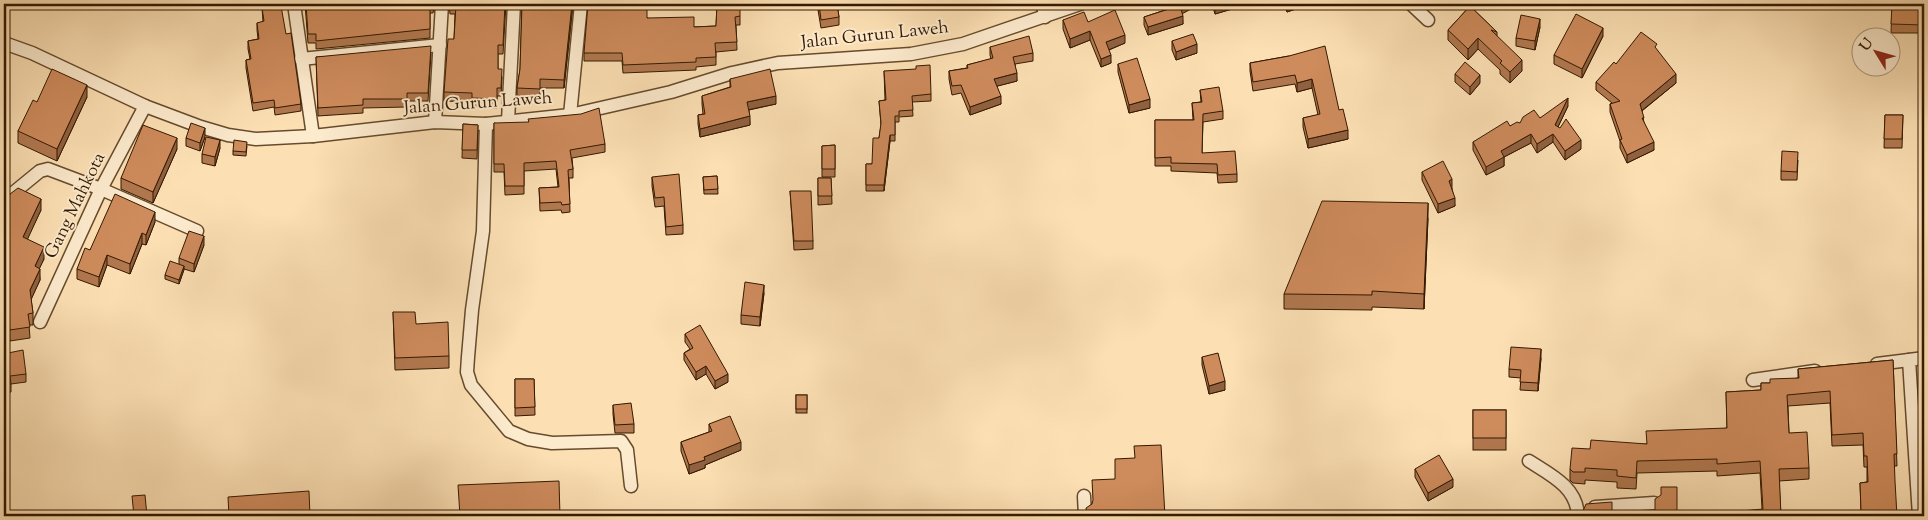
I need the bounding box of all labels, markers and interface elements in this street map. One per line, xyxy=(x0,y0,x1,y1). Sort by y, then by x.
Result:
street label: Jalan Gurun Laweh xyxy=(799,15,951,57)
north arrow xyxy=(1850,28,1900,78)
text: U xyxy=(1856,34,1879,56)
street label: Jalan Gurun Laweh xyxy=(402,86,554,122)
street label: Gang Mahkota xyxy=(39,149,113,263)

